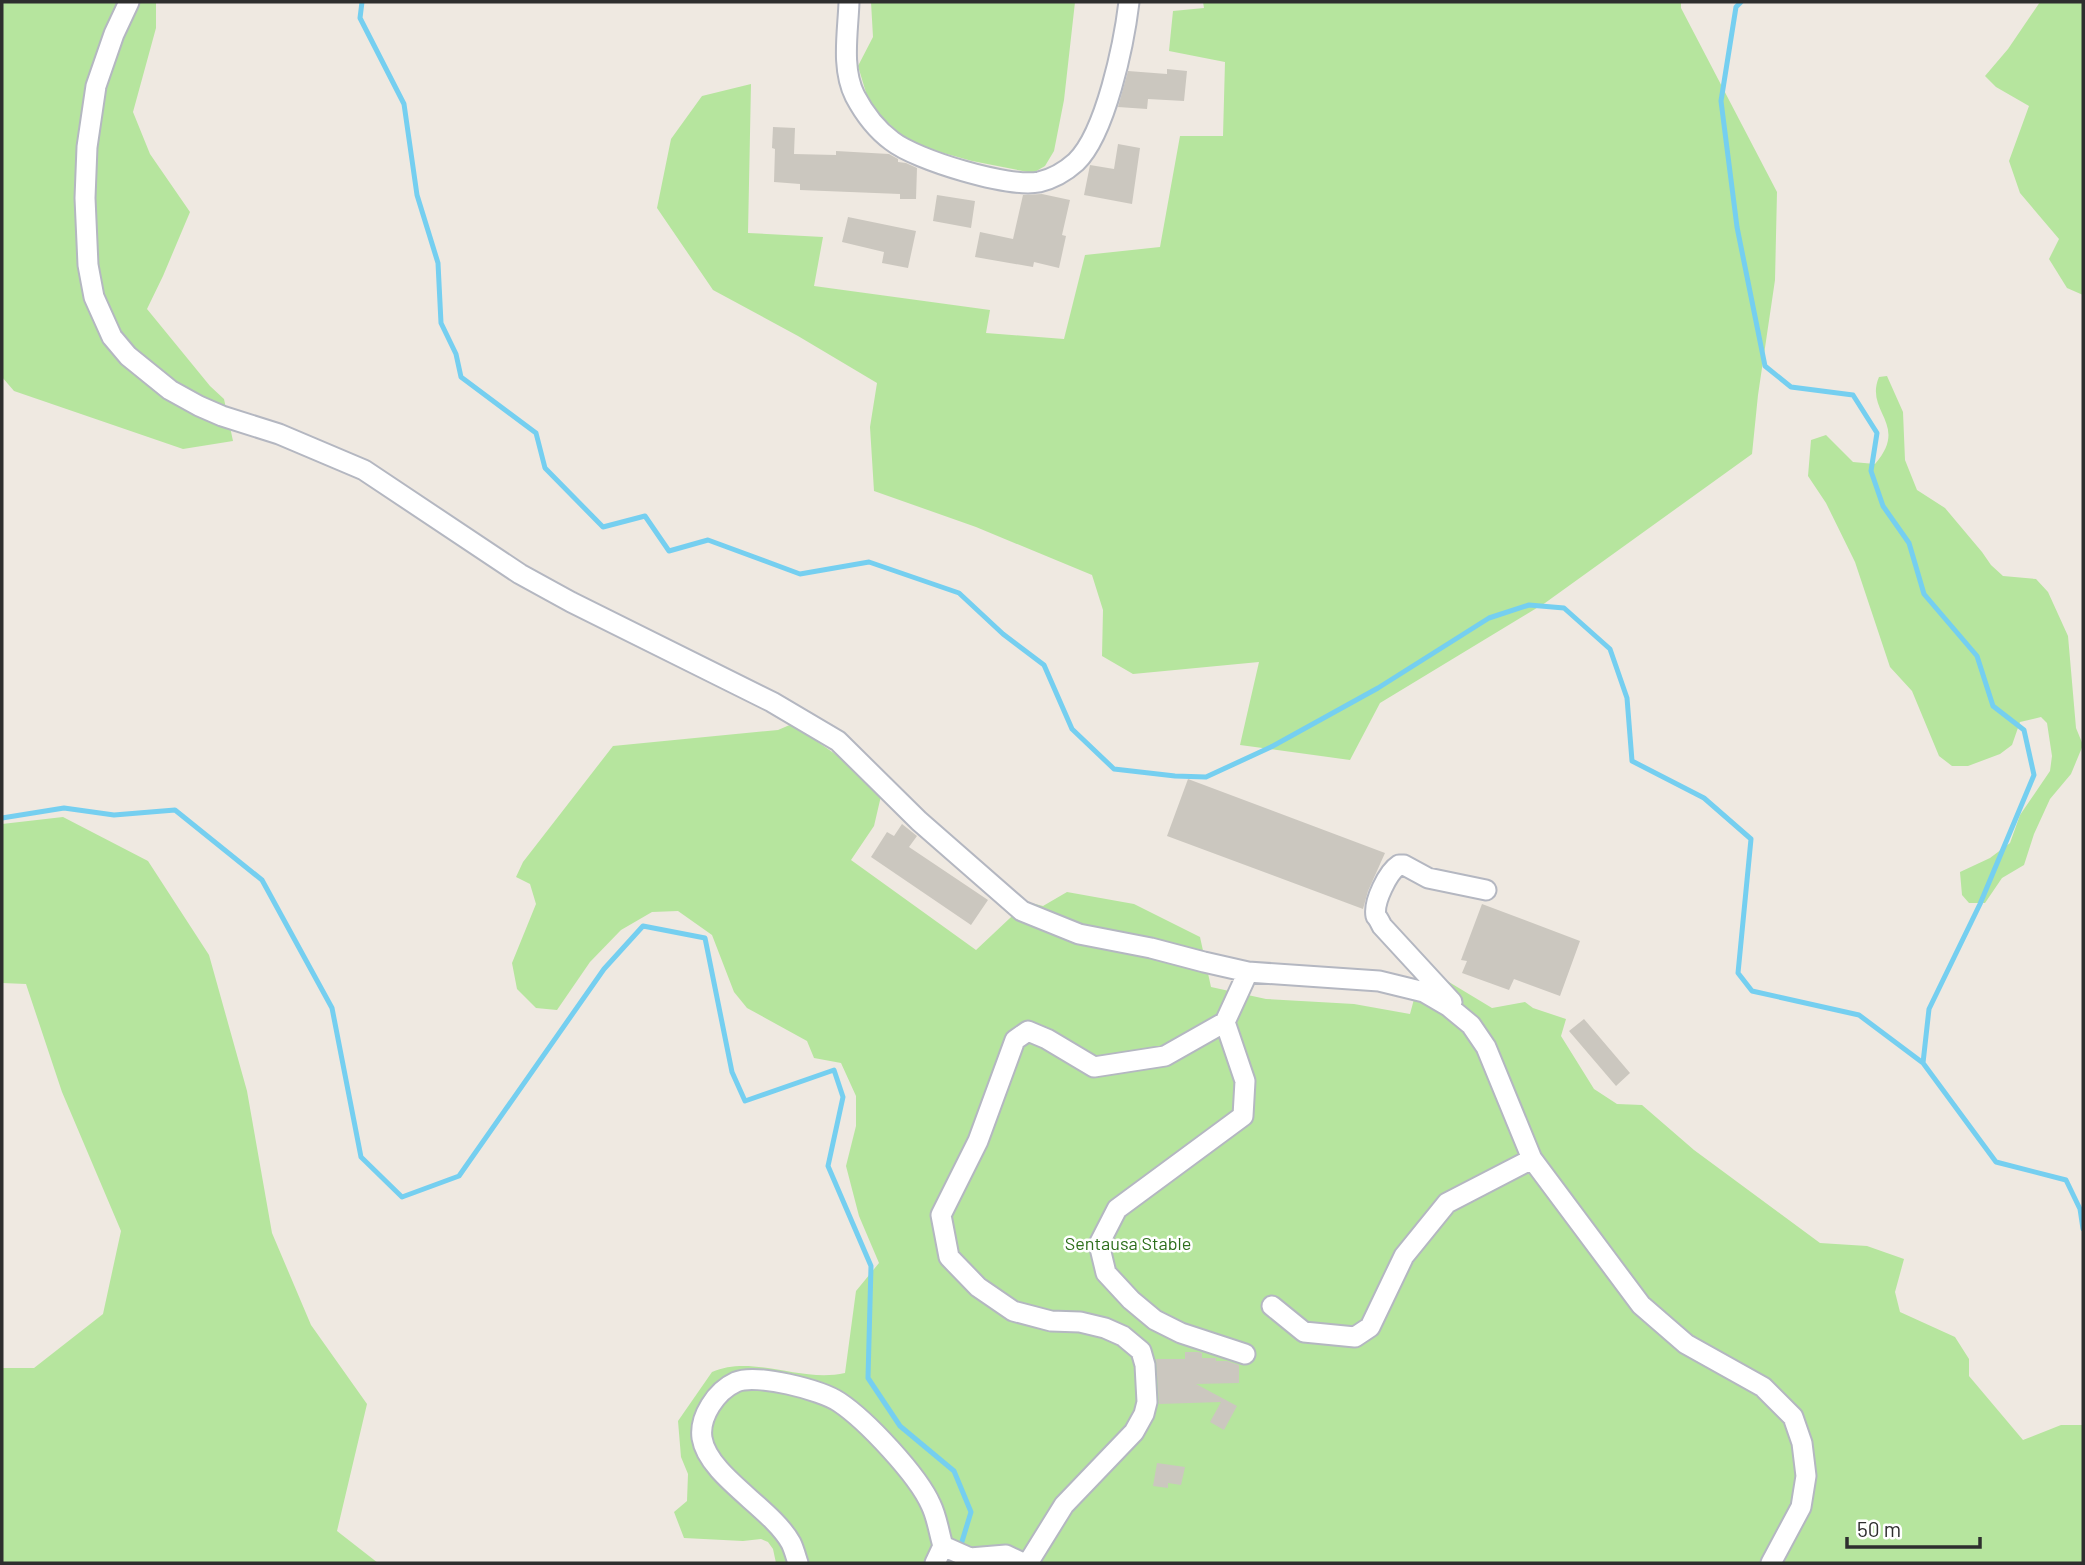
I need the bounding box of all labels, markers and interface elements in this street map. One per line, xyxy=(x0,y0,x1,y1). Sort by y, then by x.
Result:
park label: Sentausa Stable xyxy=(1065,1232,1191,1254)
scale bar xyxy=(1847,1506,1980,1550)
text: 50 m xyxy=(1857,1516,1901,1541)

